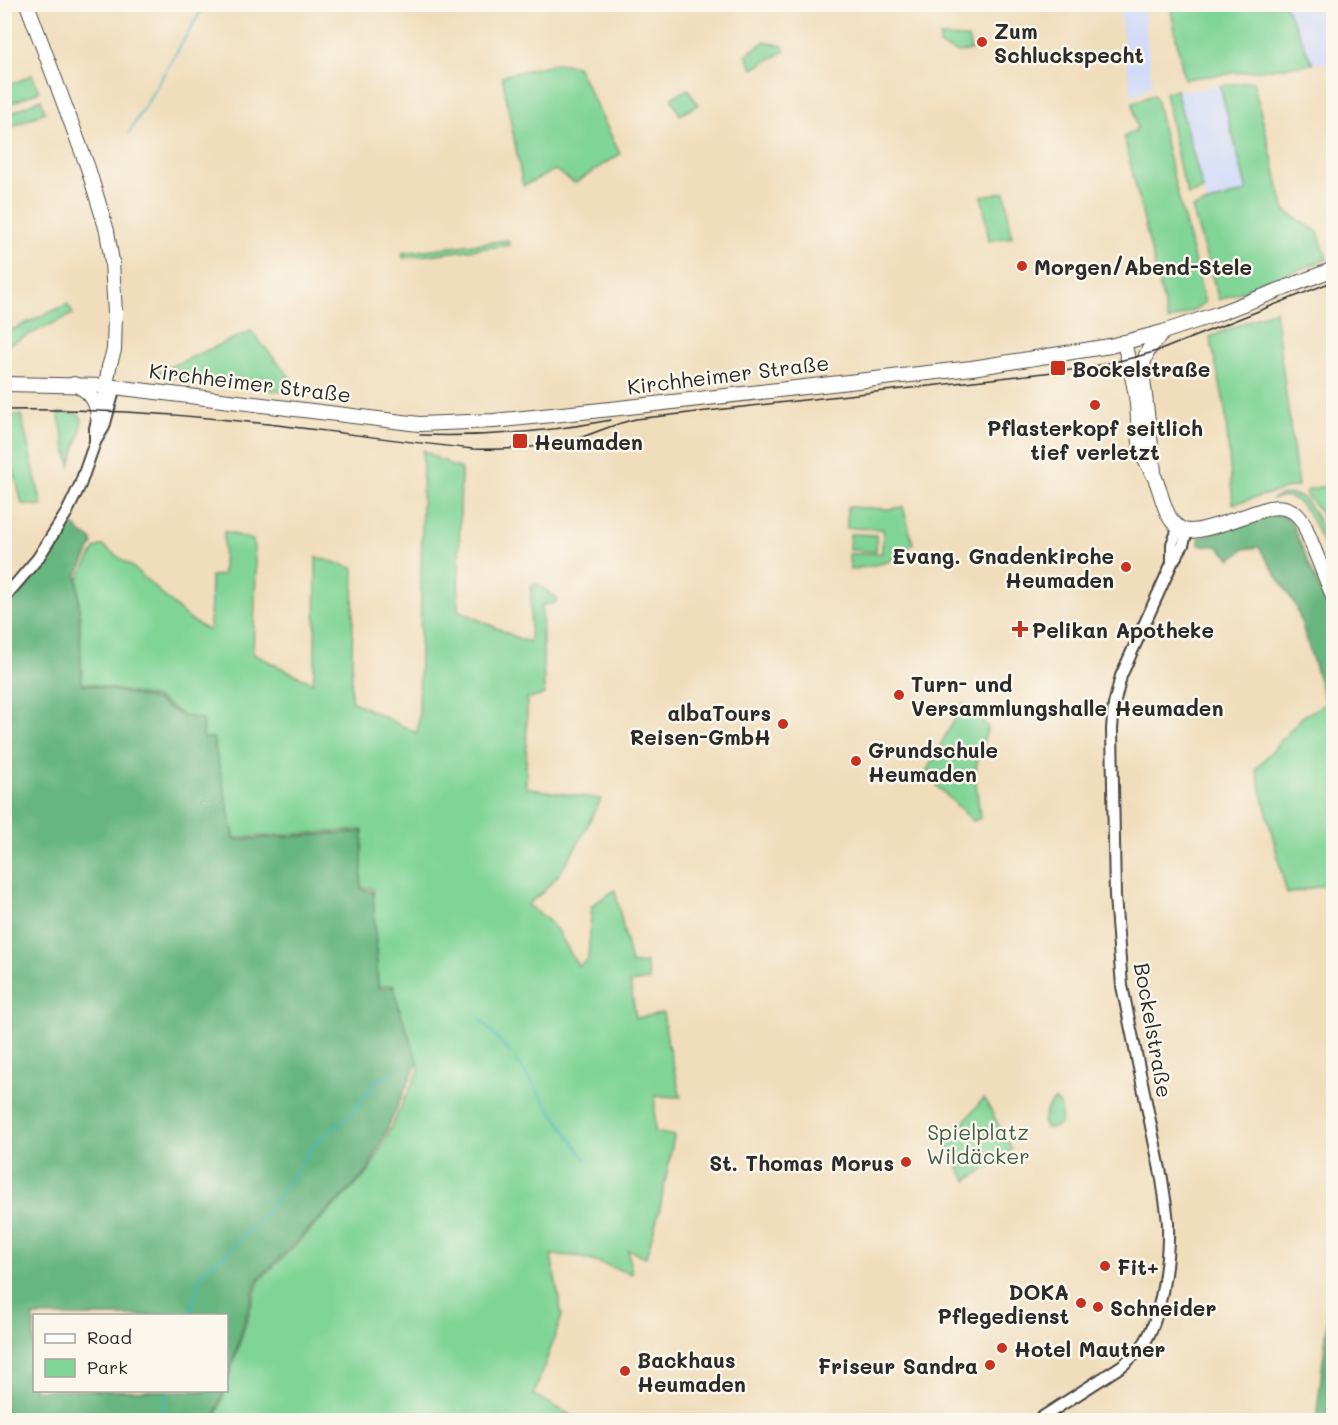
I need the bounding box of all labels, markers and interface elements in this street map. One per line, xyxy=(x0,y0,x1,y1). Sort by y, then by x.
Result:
place label: Zum Schluckspecht xyxy=(994,17,1144,68)
marker: Zum Schluckspecht xyxy=(975,35,989,49)
place label: Morgen/Abend-Stele xyxy=(1034,253,1252,280)
marker: Morgen/Abend-Stele xyxy=(1015,259,1029,273)
street label: Kirchheimer Straße xyxy=(626,348,830,400)
place label: Bockelstraße xyxy=(1072,355,1210,382)
street label: Kirchheimer Straße xyxy=(148,356,352,408)
marker: Bockelstraße xyxy=(1049,359,1067,377)
marker: Pflasterkopf seitlich tief verletzt xyxy=(1088,398,1102,412)
place label: Pflasterkopf seitlich tief verletzt xyxy=(987,414,1203,465)
place label: Heumaden xyxy=(534,428,643,455)
marker: Heumaden xyxy=(511,432,529,450)
place label: Evang. Gnadenkirche Heumaden xyxy=(892,542,1114,593)
marker: Evang. Gnadenkirche Heumaden xyxy=(1119,560,1133,574)
place label: Pelikan Apotheke xyxy=(1032,616,1214,643)
marker: Pelikan Apotheke xyxy=(1013,622,1027,636)
place label: Turn- und Versammlungshalle Heumaden xyxy=(911,670,1223,721)
marker: Turn- und Versammlungshalle Heumaden xyxy=(892,688,906,702)
place label: albaTours Reisen-GmbH xyxy=(630,699,771,750)
marker: albaTours Reisen-GmbH xyxy=(776,717,790,731)
place label: Grundschule Heumaden xyxy=(868,736,998,787)
marker: Grundschule Heumaden xyxy=(849,754,863,768)
street label: Bockelstraße xyxy=(1129,960,1179,1100)
park label: Spielplatz Wildäcker xyxy=(926,1118,1030,1169)
place label: St. Thomas Morus xyxy=(709,1149,894,1176)
marker: St. Thomas Morus xyxy=(899,1155,913,1169)
place label: Fit+ xyxy=(1117,1253,1159,1280)
marker: Fit+ xyxy=(1098,1259,1112,1273)
place label: DOKA Pflegedienst xyxy=(938,1278,1069,1329)
place label: Schneider xyxy=(1110,1294,1216,1321)
marker: DOKA Pflegedienst xyxy=(1074,1296,1088,1310)
marker: Schneider xyxy=(1091,1300,1105,1314)
legend xyxy=(33,1314,228,1392)
text: Road xyxy=(87,1325,132,1349)
place label: Hotel Mautner xyxy=(1014,1335,1166,1362)
marker: Hotel Mautner xyxy=(995,1341,1009,1355)
place label: Backhaus Heumaden xyxy=(637,1346,746,1397)
place label: Friseur Sandra xyxy=(818,1352,978,1379)
text: Park xyxy=(87,1355,128,1379)
marker: Friseur Sandra xyxy=(983,1358,997,1372)
marker: Backhaus Heumaden xyxy=(618,1364,632,1378)

